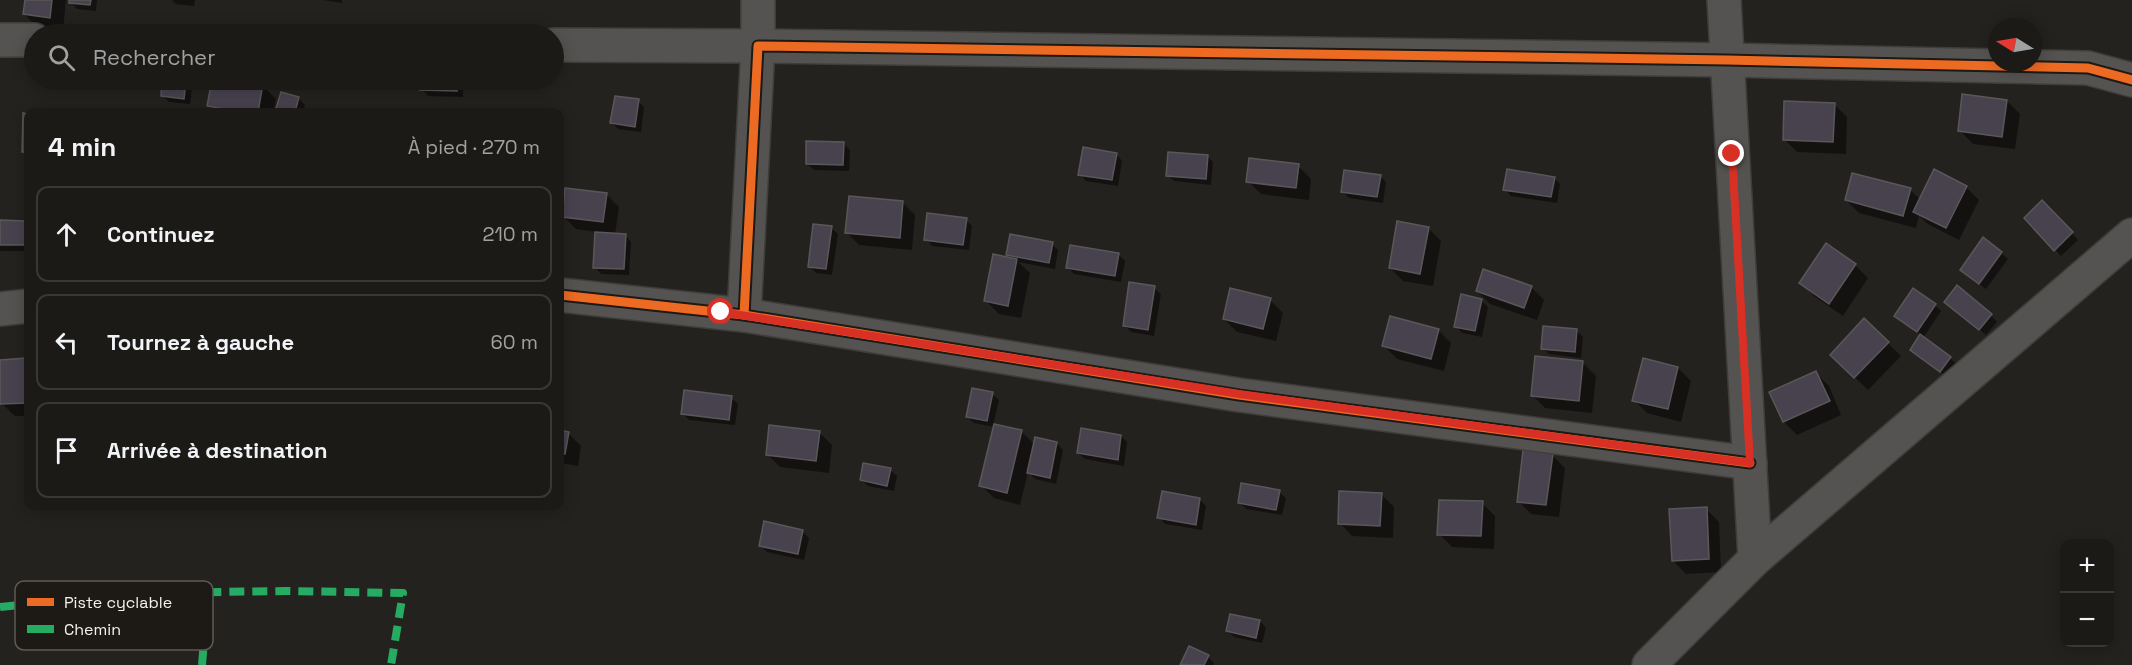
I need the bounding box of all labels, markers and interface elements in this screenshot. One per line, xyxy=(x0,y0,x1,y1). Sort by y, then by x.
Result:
north arrow xyxy=(1988,18,2042,72)
search box xyxy=(24,24,564,90)
icon: search xyxy=(45,41,78,74)
text: Rechercher xyxy=(93,43,215,71)
text: 4 min xyxy=(48,130,116,164)
text: À pied · 270 m xyxy=(408,134,540,160)
route end xyxy=(1718,140,1744,166)
icon: ahead xyxy=(50,218,83,251)
text: Continuez xyxy=(107,220,215,248)
text: 210 m xyxy=(482,221,538,247)
route start xyxy=(707,298,733,324)
icon: left xyxy=(50,326,83,359)
text: Tournez à gauche xyxy=(107,328,294,356)
text: 60 m xyxy=(491,329,538,355)
icon: arrive xyxy=(50,434,83,467)
text: Arrivée à destination xyxy=(107,436,328,464)
map controls xyxy=(2060,539,2114,647)
button: + xyxy=(2060,539,2114,593)
legend xyxy=(15,581,213,650)
text: Piste cyclable xyxy=(64,592,172,613)
button: − xyxy=(2060,593,2114,647)
text: Chemin xyxy=(64,619,121,640)

